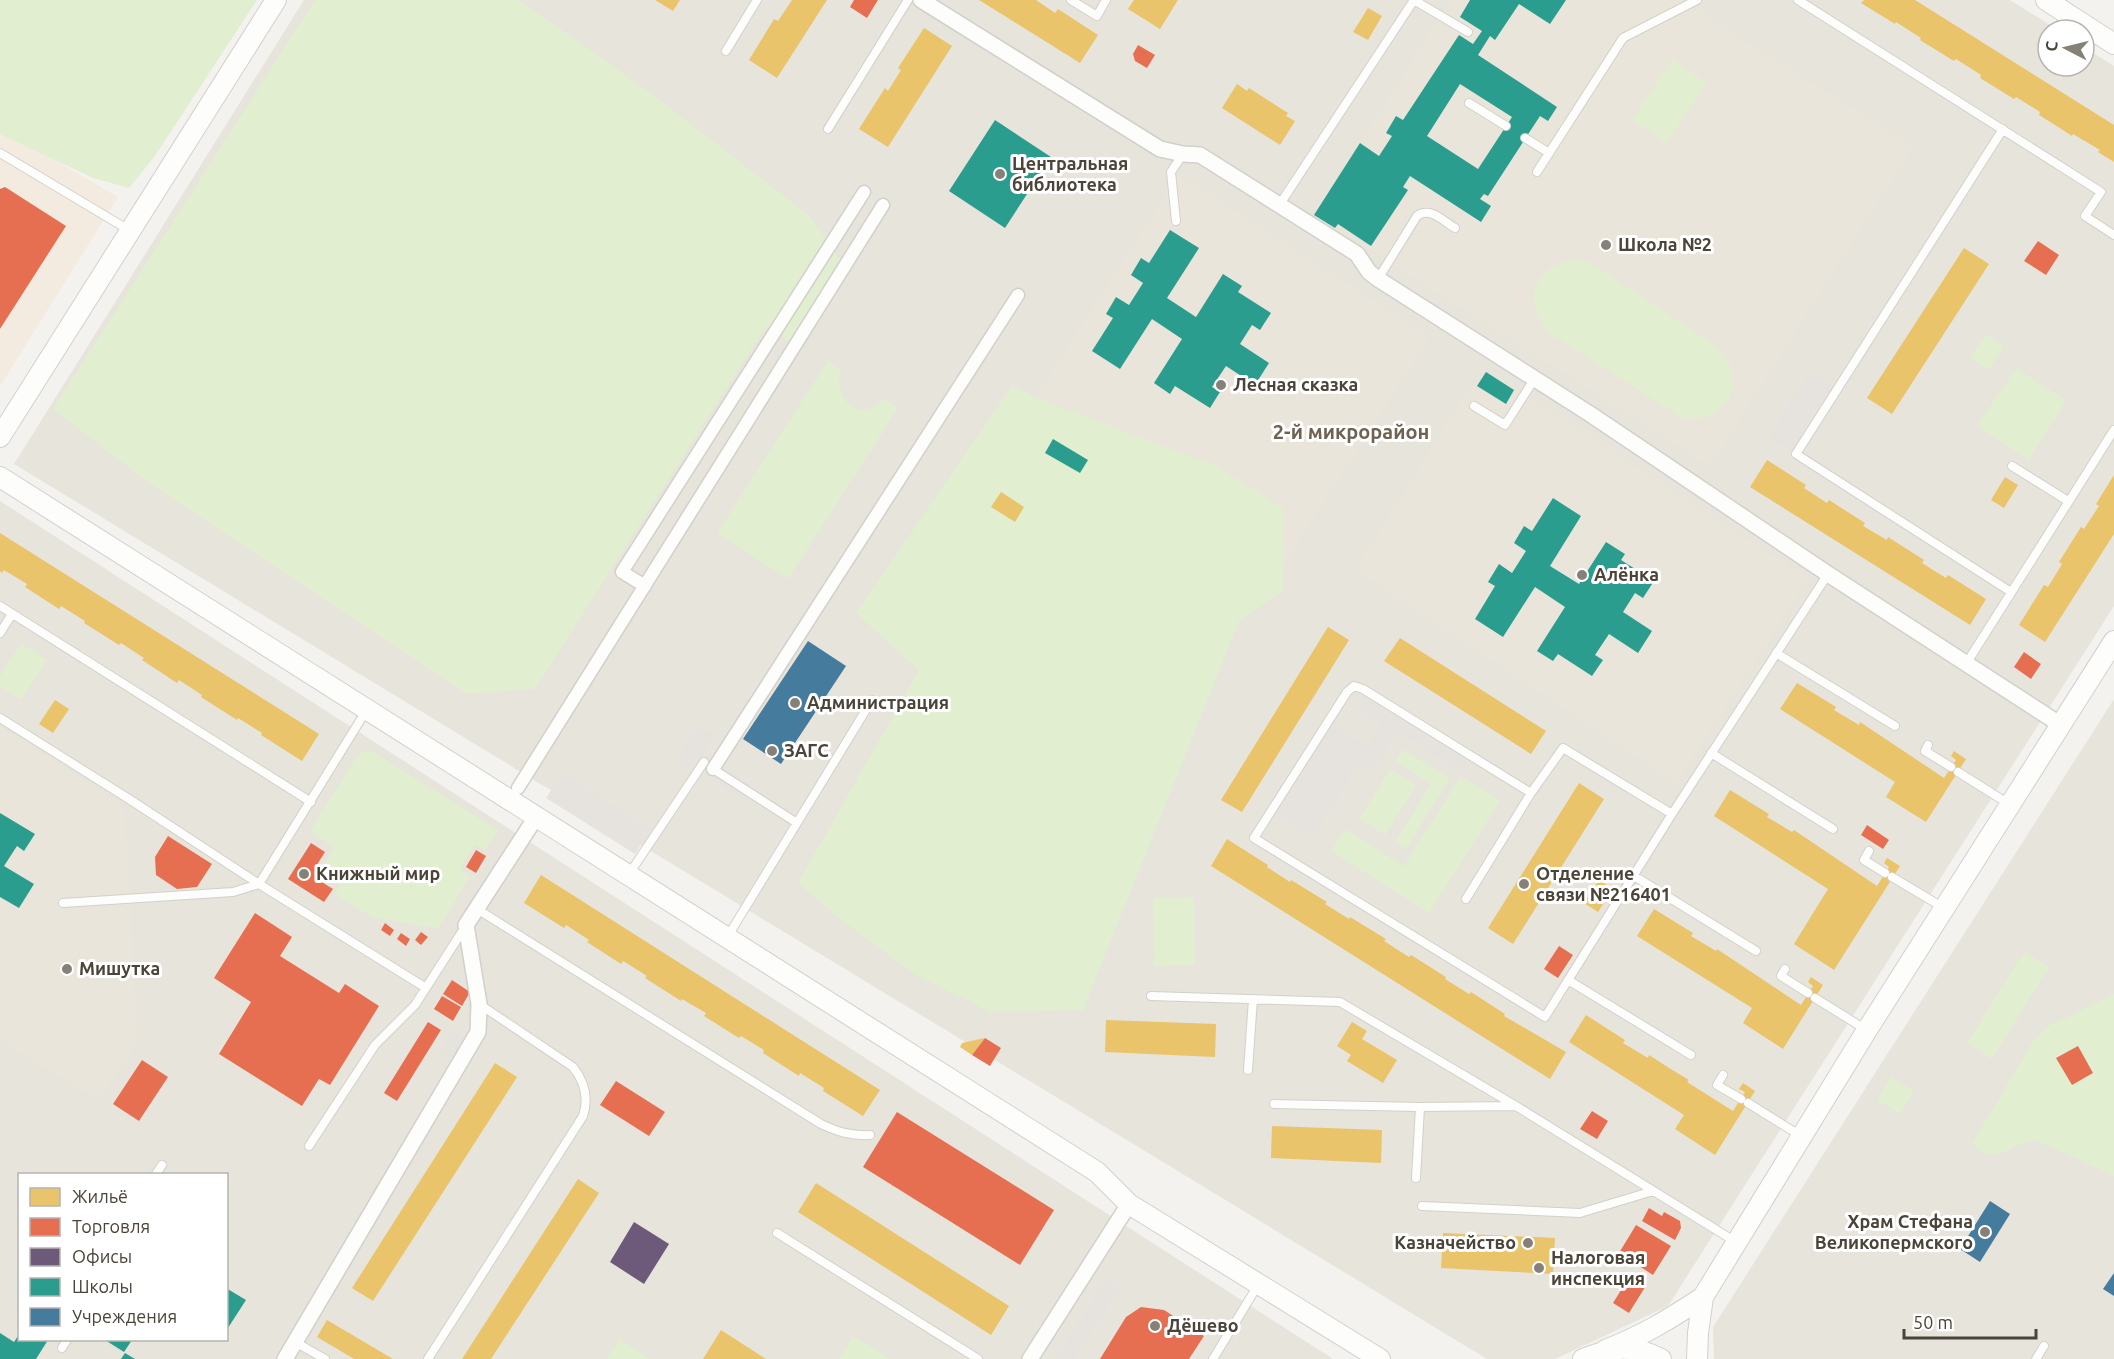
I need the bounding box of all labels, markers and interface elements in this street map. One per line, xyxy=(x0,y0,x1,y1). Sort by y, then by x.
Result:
north arrow xyxy=(2036,18,2096,78)
text: С xyxy=(2042,40,2061,52)
place label: Центральная библиотека xyxy=(1012,153,1128,194)
marker: Центральная библиотека xyxy=(993,167,1007,181)
place label: Школа №2 xyxy=(1618,234,1712,254)
marker: Школа №2 xyxy=(1599,238,1613,252)
place label: Лесная сказка xyxy=(1233,374,1358,394)
marker: Лесная сказка xyxy=(1214,378,1228,392)
district label: 2-й микрорайон xyxy=(1273,420,1429,443)
place label: Алёнка xyxy=(1594,564,1659,584)
marker: Алёнка xyxy=(1575,568,1589,582)
place label: Администрация xyxy=(807,692,949,712)
marker: Администрация xyxy=(788,696,802,710)
place label: ЗАГС xyxy=(784,740,829,760)
marker: ЗАГС xyxy=(765,744,779,758)
place label: Книжный мир xyxy=(316,863,440,883)
place label: Отделение связи №216401 xyxy=(1536,863,1671,904)
marker: Книжный мир xyxy=(297,867,311,881)
marker: Отделение связи №216401 xyxy=(1517,877,1531,891)
place label: Мишутка xyxy=(79,958,160,978)
marker: Мишутка xyxy=(60,962,74,976)
legend xyxy=(18,1173,228,1341)
text: Жильё xyxy=(72,1186,128,1206)
place label: Храм Стефана Великопермского xyxy=(1815,1211,1973,1252)
text: Торговля xyxy=(72,1216,150,1236)
marker: Храм Стефана Великопермского xyxy=(1978,1225,1992,1239)
place label: Казначейство xyxy=(1394,1232,1516,1252)
marker: Казначейство xyxy=(1521,1236,1535,1250)
text: Офисы xyxy=(72,1246,132,1266)
place label: Налоговая инспекция xyxy=(1551,1247,1645,1288)
marker: Налоговая инспекция xyxy=(1532,1261,1546,1275)
text: Школы xyxy=(72,1276,133,1296)
scale bar xyxy=(1904,1302,2036,1340)
text: Учреждения xyxy=(72,1306,177,1326)
text: 50 m xyxy=(1913,1312,1953,1332)
place label: Дёшево xyxy=(1167,1315,1239,1335)
marker: Дёшево xyxy=(1148,1319,1162,1333)

